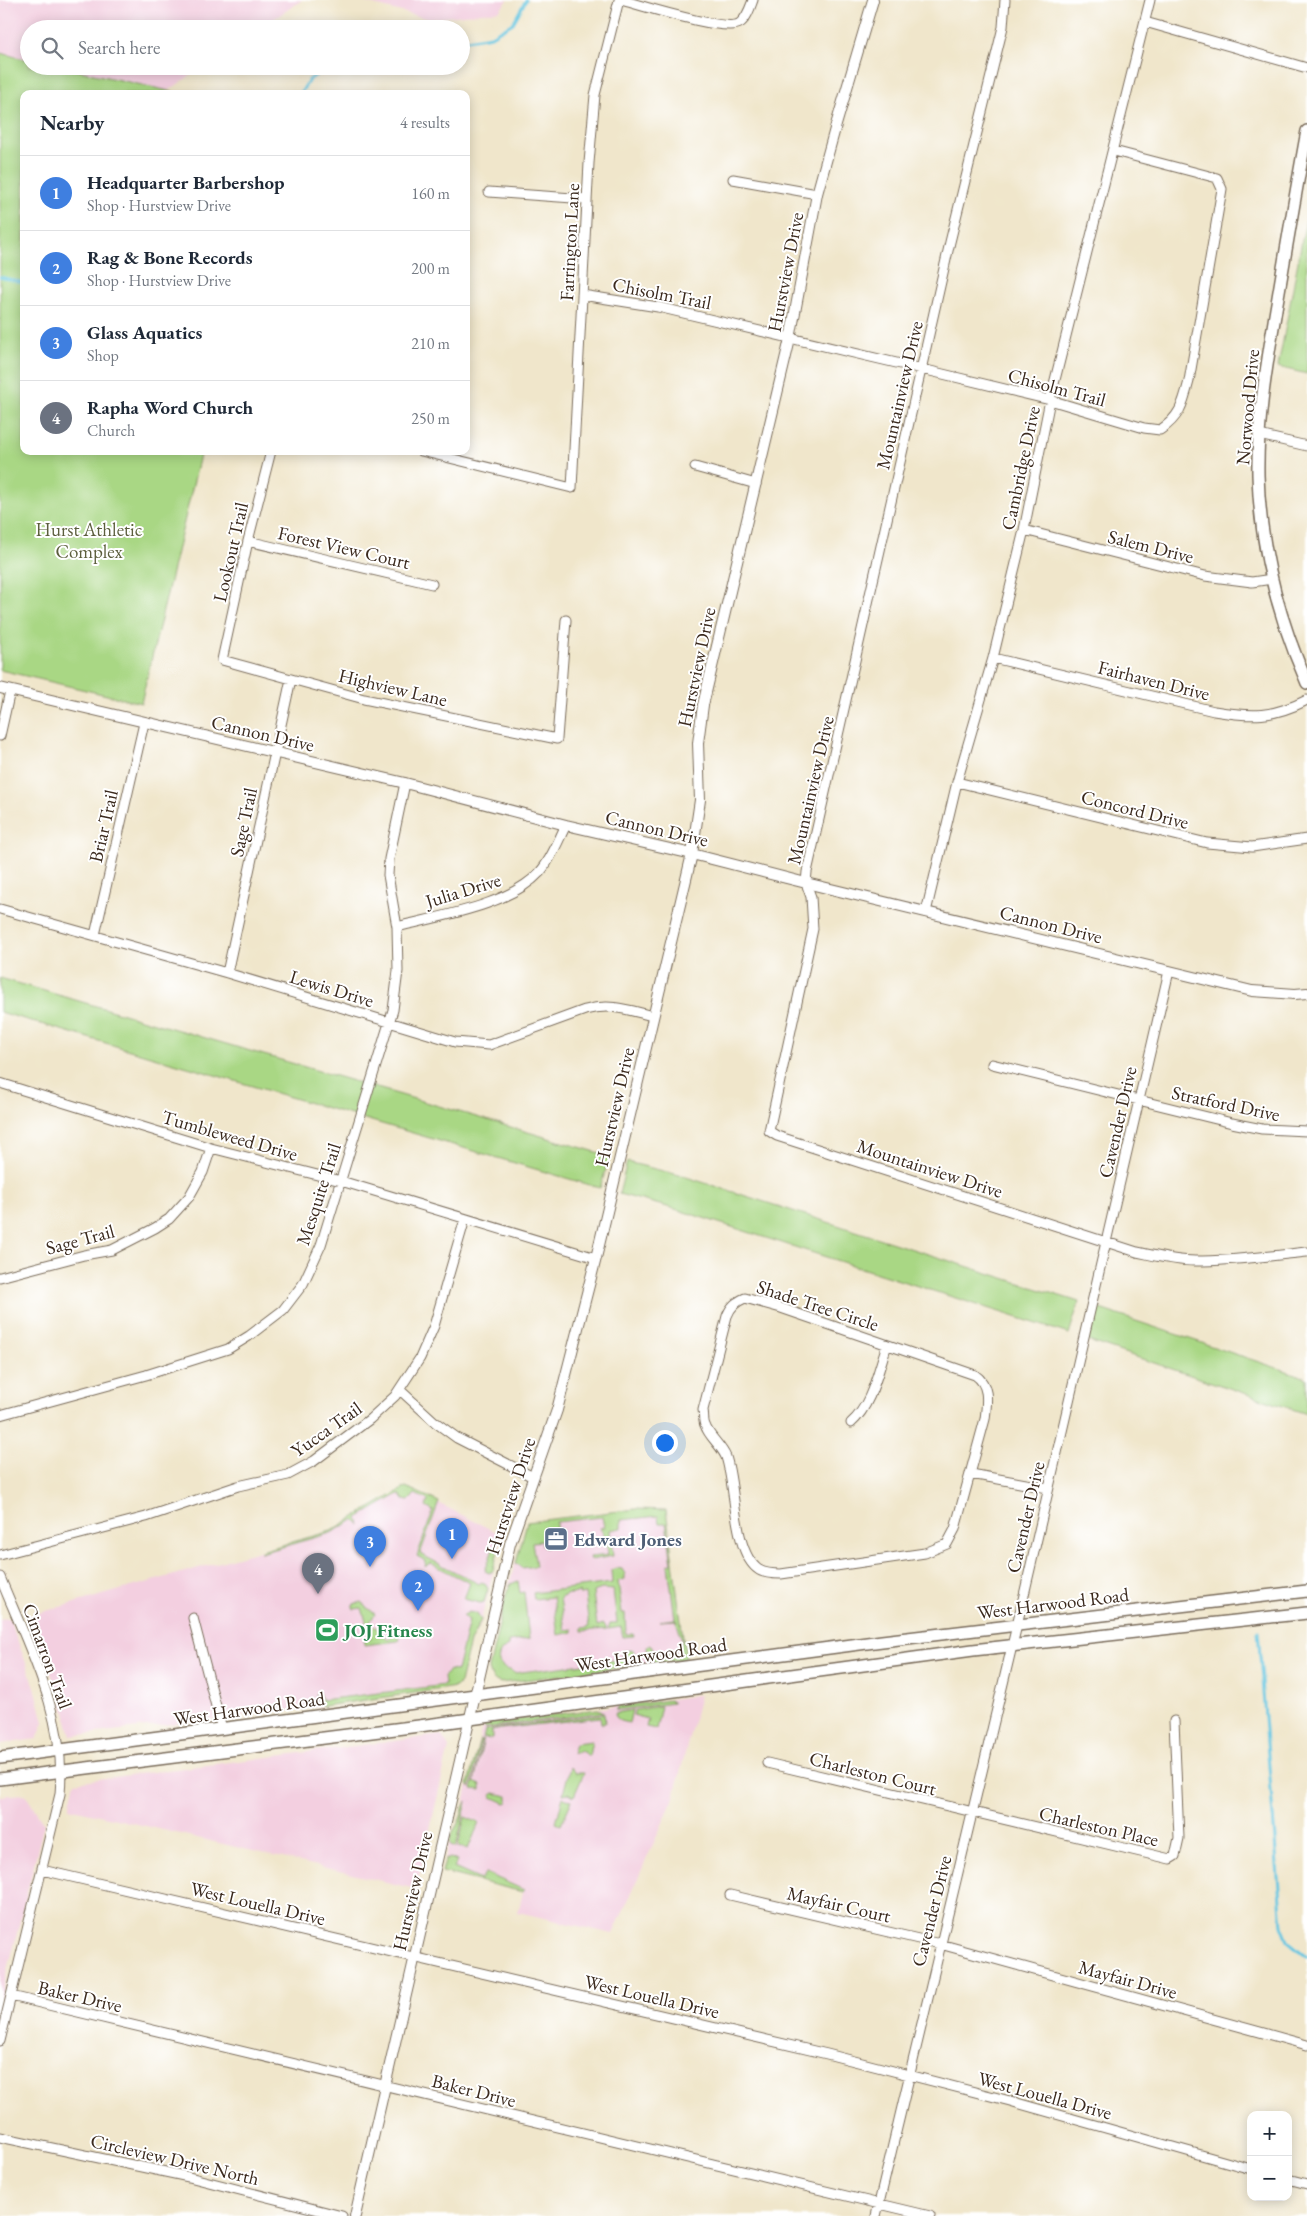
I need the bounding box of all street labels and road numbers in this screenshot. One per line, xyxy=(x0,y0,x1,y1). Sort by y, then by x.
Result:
street label: Farrington Lane xyxy=(554,183,585,301)
street label: Hurstview Drive xyxy=(762,210,809,334)
street label: Chisolm Trail xyxy=(610,272,714,315)
street label: Mountainview Drive xyxy=(870,318,929,472)
street label: Norwood Drive xyxy=(1230,348,1265,466)
street label: Chisolm Trail xyxy=(1005,362,1109,413)
street label: Cambridge Drive xyxy=(995,404,1046,532)
street label: Lookout Trail xyxy=(207,499,254,604)
street label: Forest View Court xyxy=(275,520,412,575)
street label: Salem Drive xyxy=(1105,524,1196,569)
street label: Hurstview Drive xyxy=(672,605,721,729)
street label: Fairhaven Drive xyxy=(1095,655,1212,706)
street label: Highview Lane xyxy=(336,663,450,712)
street label: Cannon Drive xyxy=(209,710,317,757)
street label: Mountainview Drive xyxy=(781,713,840,867)
street label: Concord Drive xyxy=(1078,784,1191,835)
street label: Sage Trail xyxy=(224,785,263,859)
street label: Briar Trail xyxy=(83,787,124,865)
street label: Cannon Drive xyxy=(603,805,711,852)
street label: Julia Drive xyxy=(420,867,504,914)
street label: Cannon Drive xyxy=(997,900,1105,949)
street label: Lewis Drive xyxy=(287,964,377,1013)
street label: Hurstview Drive xyxy=(589,1045,640,1169)
street label: Cavender Drive xyxy=(1093,1064,1142,1180)
street label: Stratford Drive xyxy=(1169,1080,1282,1127)
street label: Tumbleweed Drive xyxy=(159,1104,301,1167)
street label: Mountainview Drive xyxy=(854,1133,1006,1204)
street label: Mesquite Trail xyxy=(290,1139,347,1248)
street label: Sage Trail xyxy=(43,1218,118,1261)
street label: Shade Tree Circle xyxy=(754,1274,882,1337)
street label: Yucca Trail xyxy=(286,1396,367,1463)
street label: Hurstview Drive xyxy=(480,1434,541,1558)
street label: Cavender Drive xyxy=(1001,1459,1050,1575)
street label: West Harwood Road xyxy=(976,1582,1131,1625)
street label: Cimarron Trail xyxy=(17,1600,78,1713)
street label: West Harwood Road xyxy=(574,1631,729,1677)
street label: West Harwood Road xyxy=(172,1685,327,1731)
street label: Charleston Court xyxy=(807,1746,939,1801)
street label: Charleston Place xyxy=(1037,1801,1161,1852)
street label: Hurstview Drive xyxy=(387,1829,438,1953)
street label: Cavender Drive xyxy=(906,1853,957,1969)
street label: West Louella Drive xyxy=(188,1876,328,1931)
street label: Mayfair Court xyxy=(785,1880,893,1929)
street label: Mayfair Drive xyxy=(1076,1954,1180,2005)
street label: West Louella Drive xyxy=(582,1969,722,2024)
street label: Baker Drive xyxy=(35,1975,124,2018)
street label: West Louella Drive xyxy=(975,2066,1115,2125)
street label: Baker Drive xyxy=(429,2068,519,2113)
street label: Circleview Drive North xyxy=(88,2128,262,2191)

